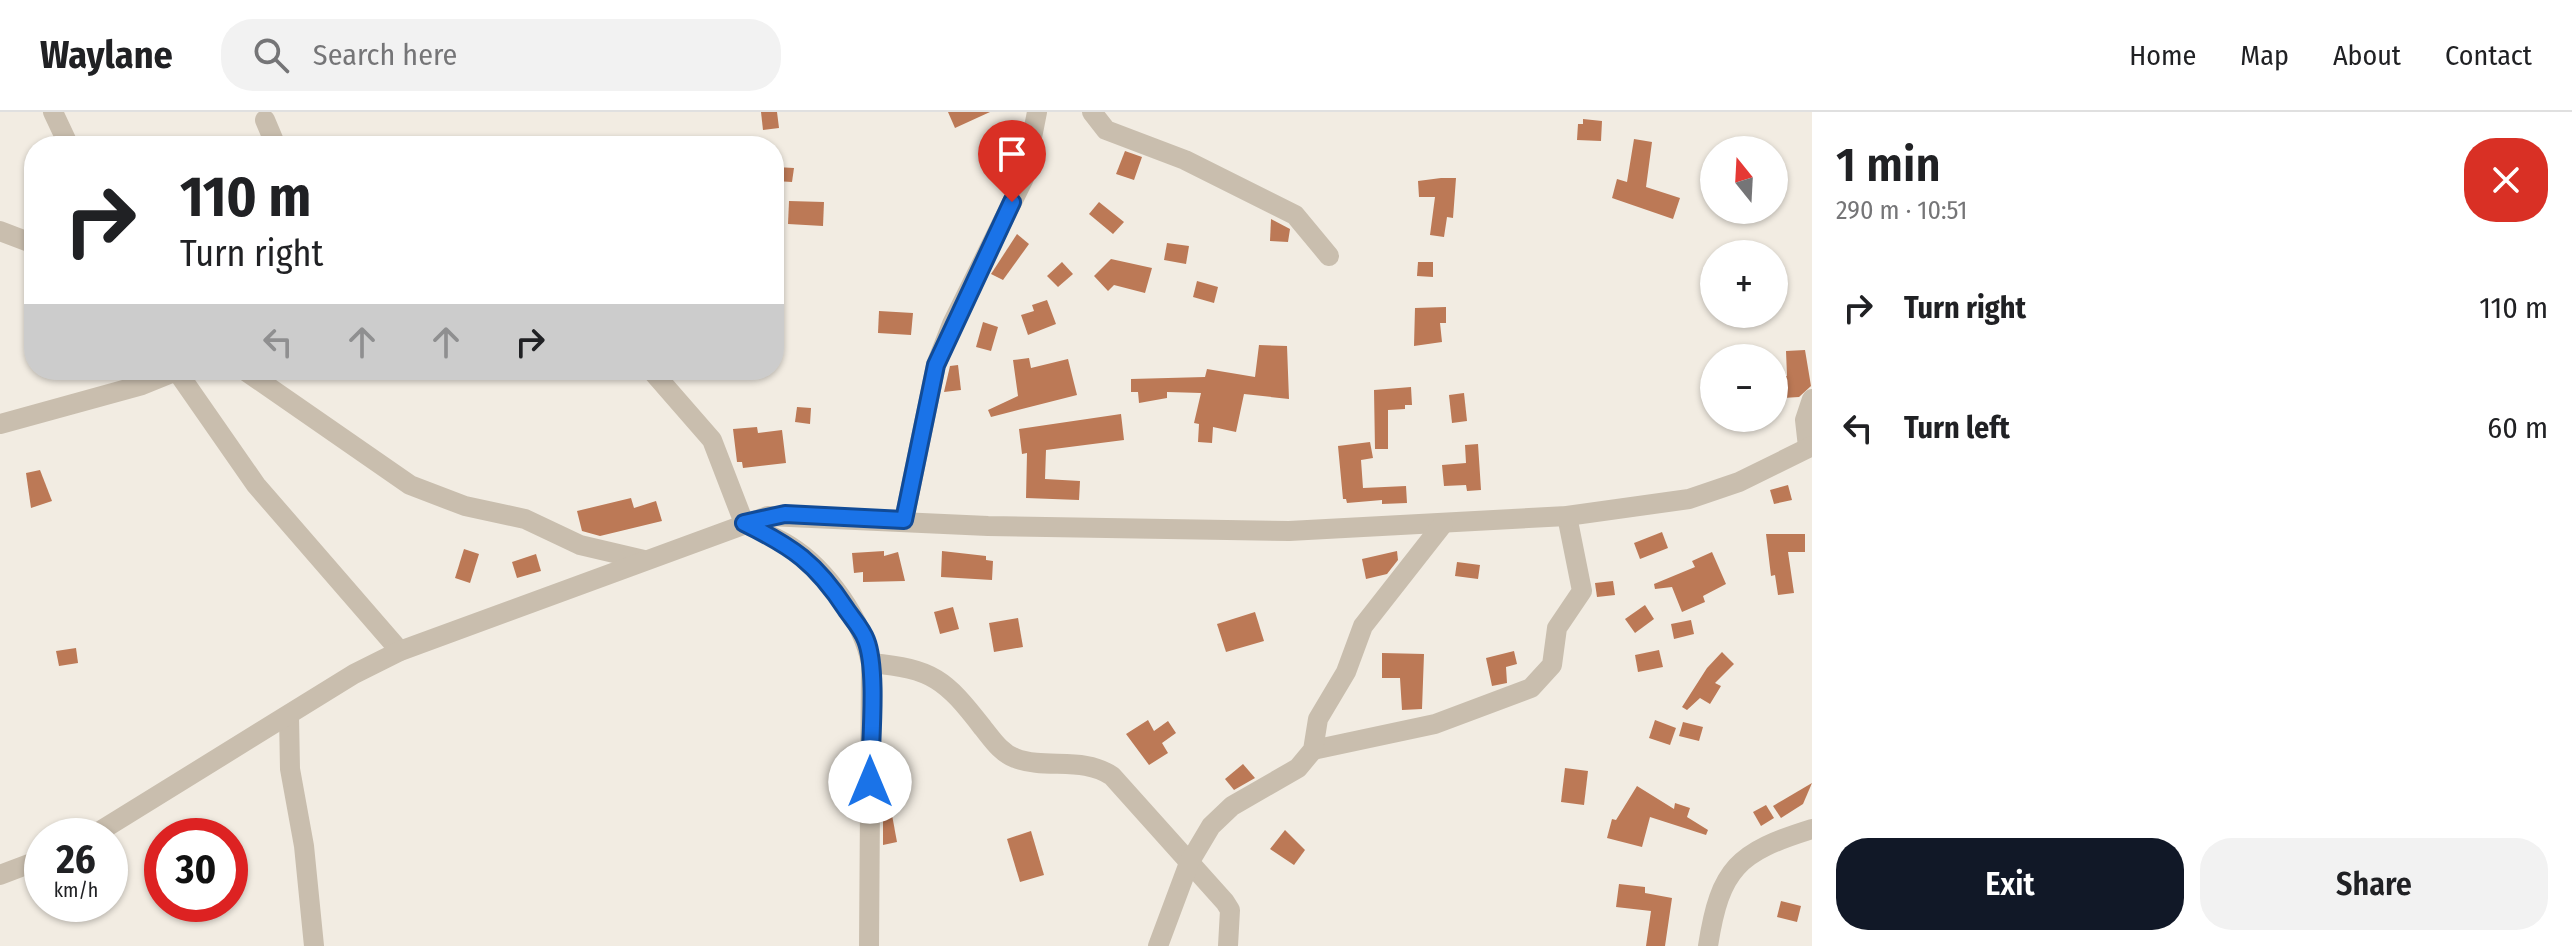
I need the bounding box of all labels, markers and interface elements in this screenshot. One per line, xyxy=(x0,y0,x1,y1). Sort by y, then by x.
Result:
search box xyxy=(221,19,781,91)
text: Waylane xyxy=(40,32,173,78)
icon: search xyxy=(249,33,293,77)
text: Search here xyxy=(313,37,457,73)
text: Home xyxy=(2129,39,2196,72)
text: Map xyxy=(2240,39,2289,72)
text: About xyxy=(2333,39,2401,72)
text: Contact xyxy=(2445,39,2532,72)
pin xyxy=(978,120,1046,202)
icon: arrive xyxy=(990,132,1034,176)
north arrow xyxy=(1700,136,1788,224)
map controls xyxy=(1700,136,1788,432)
text: 1 min xyxy=(1836,136,1941,194)
button: close xyxy=(2464,138,2548,222)
text: 110 m xyxy=(180,164,311,231)
icon: right xyxy=(48,168,152,272)
text: 290 m · 10:51 xyxy=(1836,195,1967,226)
text: Turn right xyxy=(180,232,323,276)
button: + xyxy=(1700,240,1788,328)
icon: right xyxy=(1836,286,1880,330)
text: Turn right xyxy=(1904,290,2026,326)
text: 110 m xyxy=(2479,290,2548,326)
icon: left xyxy=(256,320,300,364)
icon: ahead xyxy=(340,320,384,364)
icon: ahead xyxy=(424,320,468,364)
icon: right xyxy=(508,320,552,364)
button: − xyxy=(1700,344,1788,432)
icon: left xyxy=(1836,406,1880,450)
text: Turn left xyxy=(1904,410,2010,446)
text: 60 m xyxy=(2487,410,2548,446)
position arrow xyxy=(828,740,912,824)
speed limit sign: 30 xyxy=(144,818,248,922)
text: 26 xyxy=(56,836,96,884)
button: Exit xyxy=(1836,838,2184,930)
button: Share xyxy=(2200,838,2548,930)
text: km/h xyxy=(54,878,98,902)

